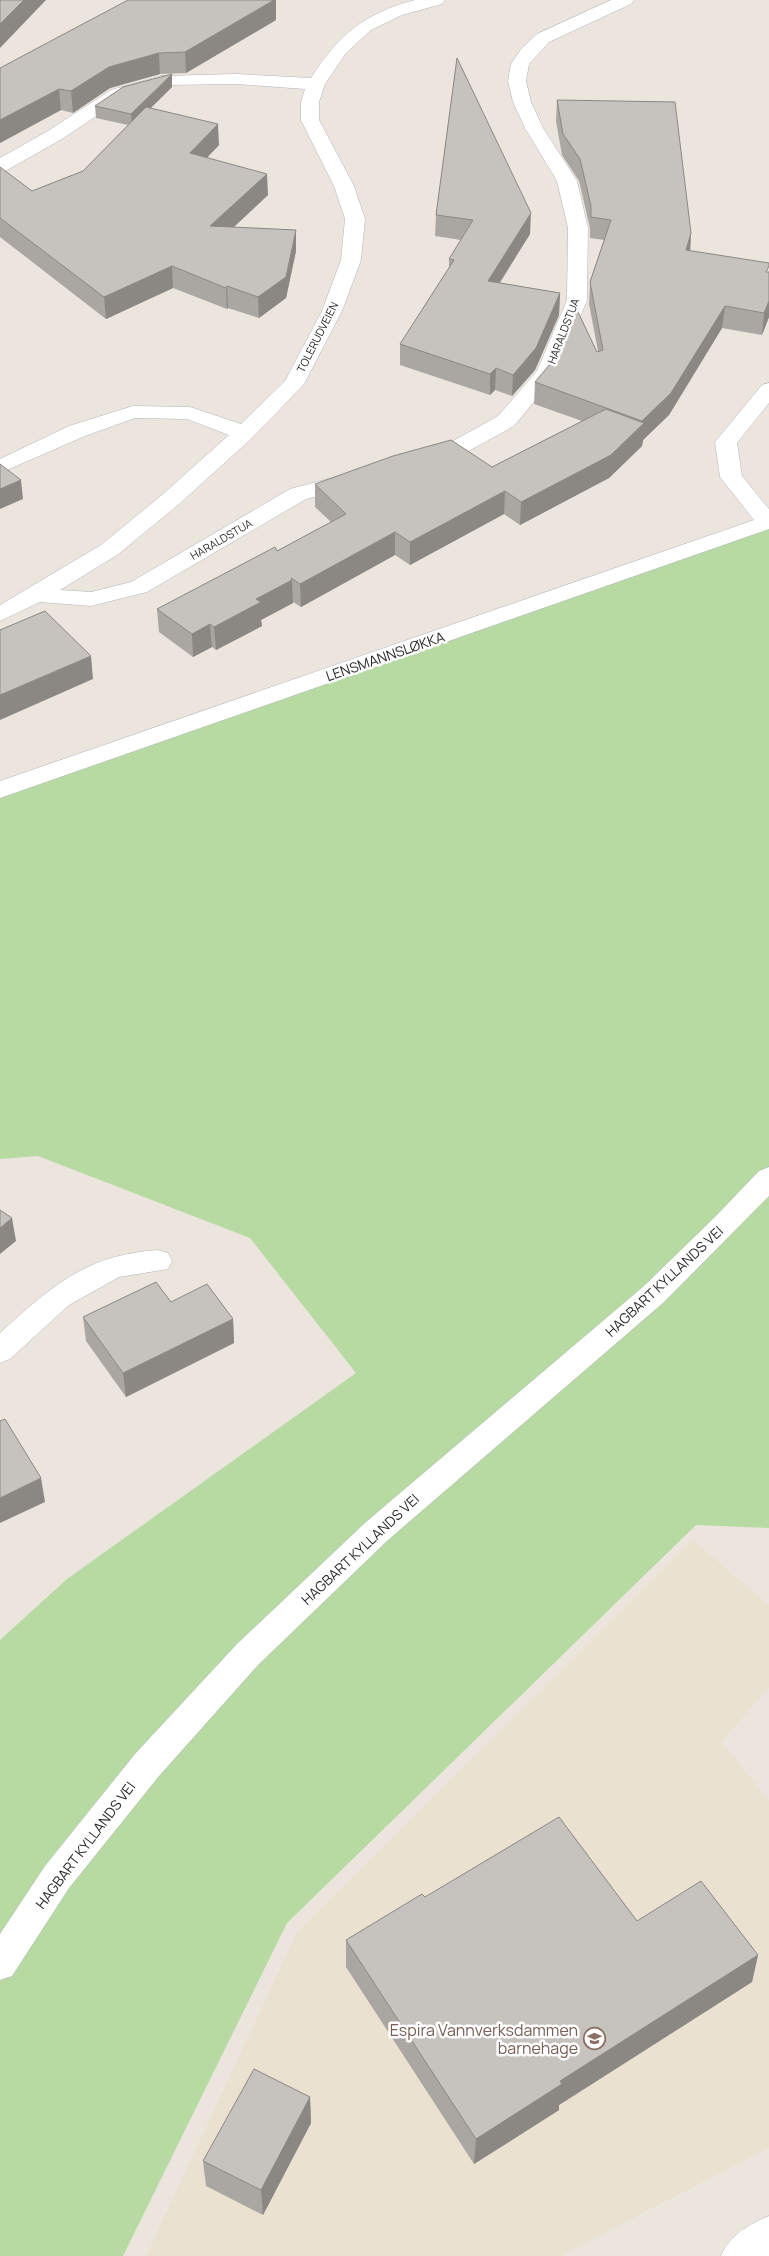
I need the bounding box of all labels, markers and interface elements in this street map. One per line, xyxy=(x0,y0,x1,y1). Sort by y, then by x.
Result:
street label: HARALDSTUA xyxy=(544,296,582,366)
street label: TOLERUDVEIEN xyxy=(293,299,341,375)
street label: HARALDSTUA xyxy=(187,515,255,563)
street label: LENSMANNSLØKKA xyxy=(323,627,447,685)
street label: HAGBART KYLLANDS VEI xyxy=(601,1221,727,1341)
street label: HAGBART KYLLANDS VEI xyxy=(297,1489,423,1609)
street label: HAGBART KYLLANDS VEI xyxy=(31,1778,139,1912)
place label: Espira Vannverksdammen barnehage xyxy=(390,2019,578,2059)
school or university icon: Espira Vannverksdammen barnehage xyxy=(582,2027,606,2051)

